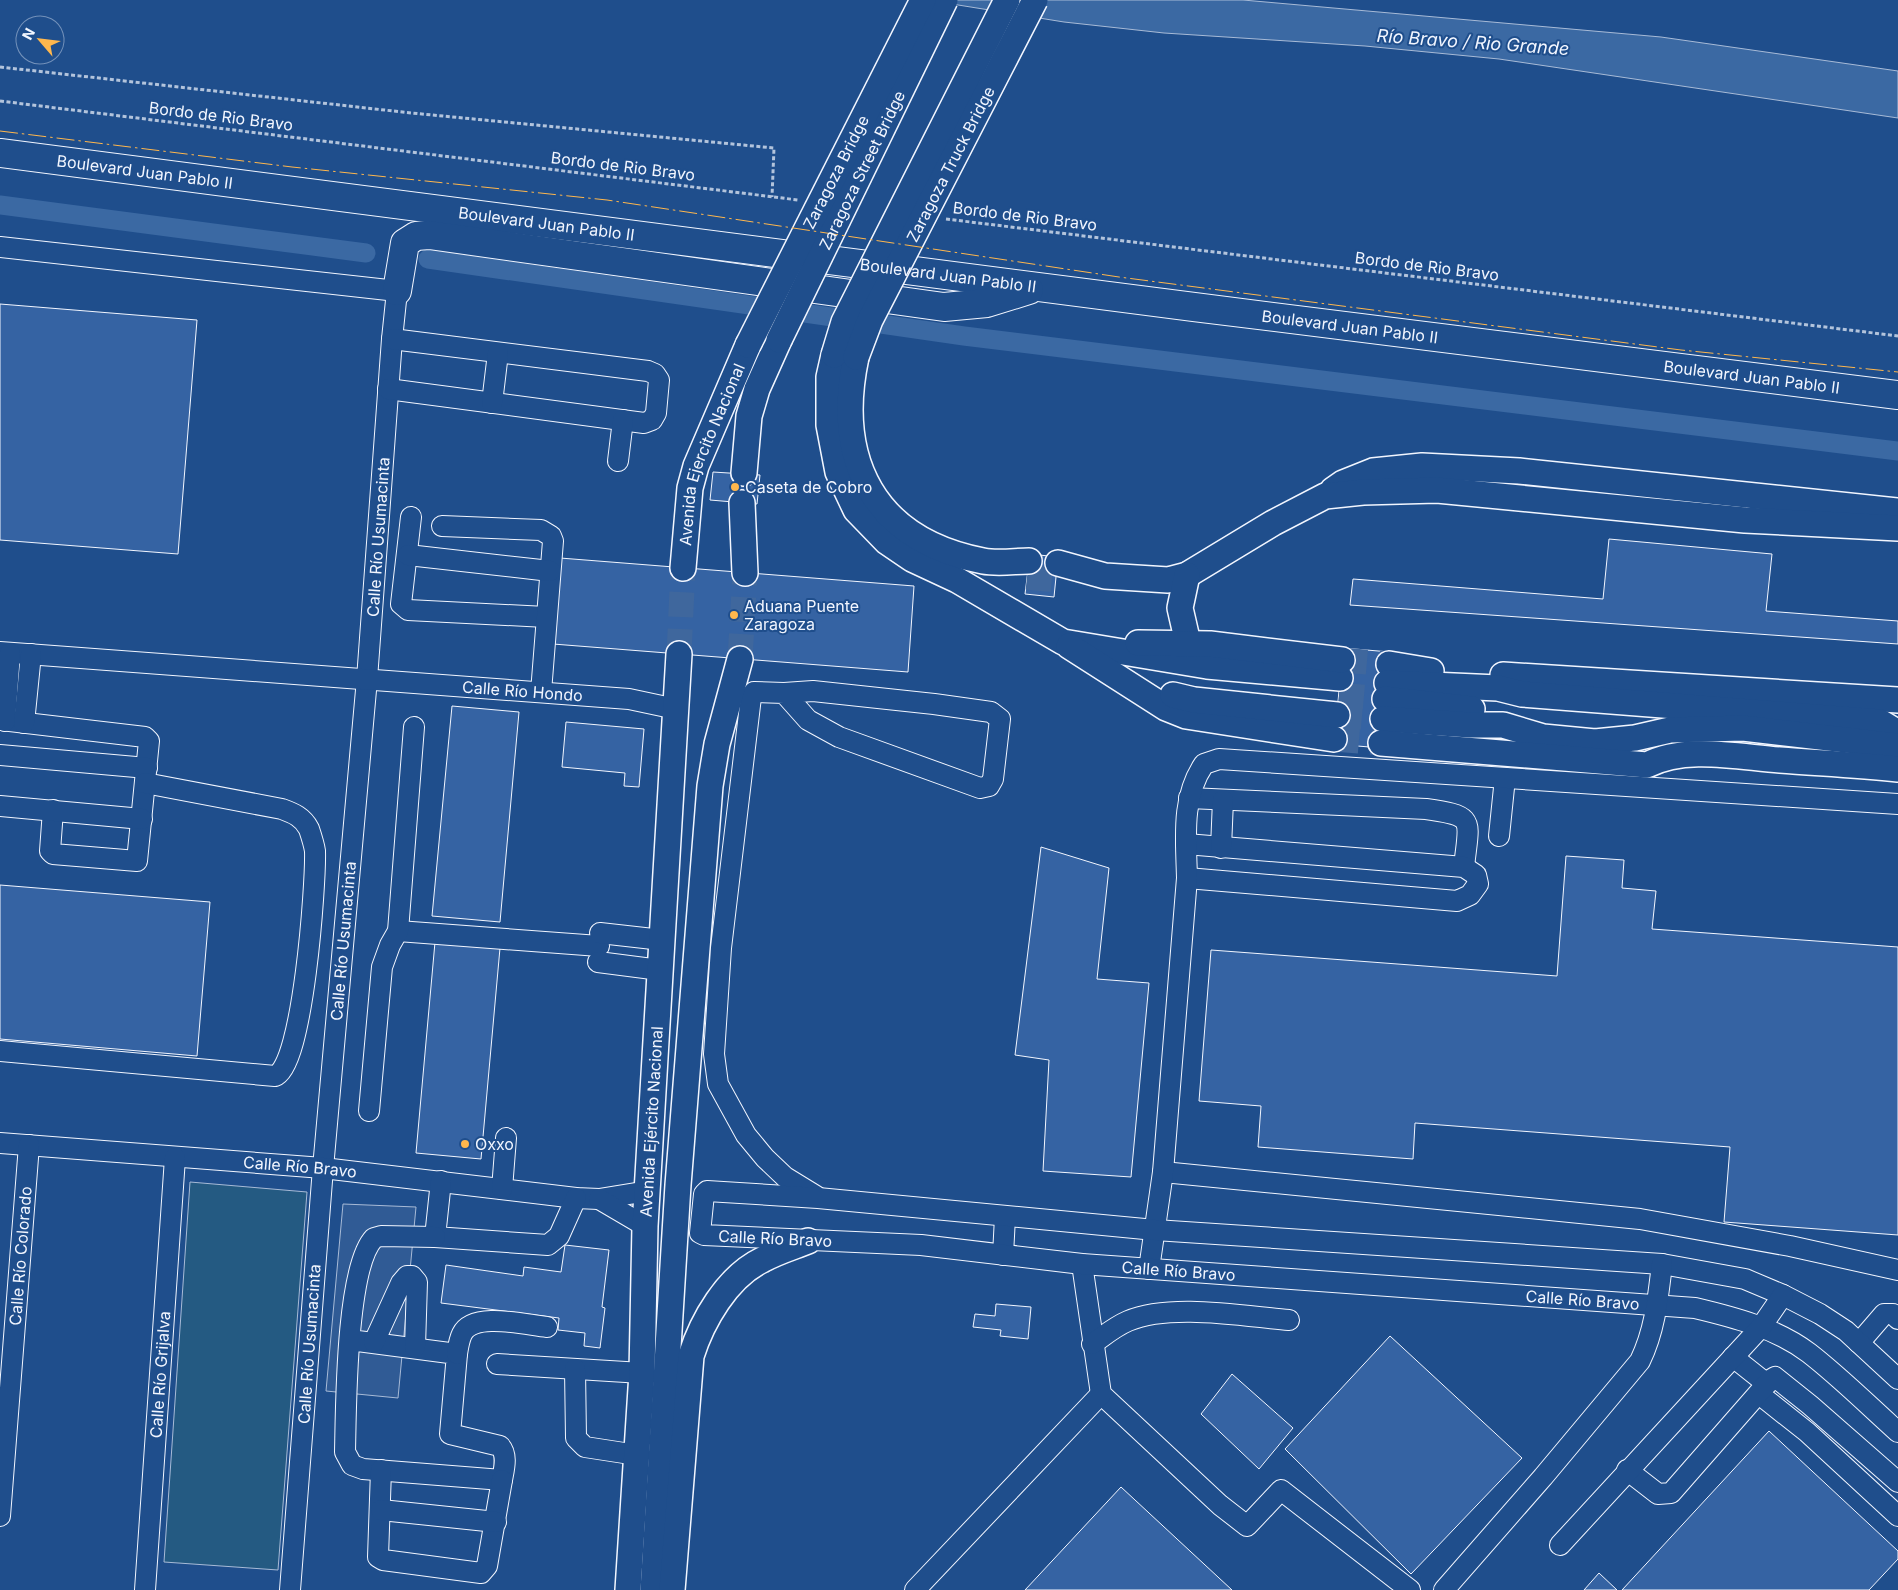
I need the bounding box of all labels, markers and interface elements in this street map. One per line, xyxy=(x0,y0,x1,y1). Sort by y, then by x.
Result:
north arrow xyxy=(15,15,65,65)
text: N xyxy=(18,25,38,42)
water label: Río Bravo / Rio Grande xyxy=(1376,25,1570,59)
street label: Zaragoza Truck Bridge xyxy=(902,83,999,245)
street label: Zaragoza Street Bridge xyxy=(815,87,909,253)
street label: Bordo de Rio Bravo xyxy=(148,97,294,135)
street label: Zaragoza Bridge xyxy=(799,112,873,232)
street label: Bordo de Rio Bravo xyxy=(550,147,696,185)
street label: Boulevard Juan Pablo II xyxy=(56,150,234,193)
street label: Bordo de Rio Bravo xyxy=(952,197,1098,235)
street label: Boulevard Juan Pablo II xyxy=(457,202,636,245)
street label: Bordo de Rio Bravo xyxy=(1354,247,1500,285)
street label: Boulevard Juan Pablo II xyxy=(859,254,1037,297)
street label: Boulevard Juan Pablo II xyxy=(1261,306,1439,347)
street label: Boulevard Juan Pablo II xyxy=(1662,356,1841,398)
street label: Avenida Ejercito Nacional xyxy=(675,360,749,547)
street label: Calle Río Usumacinta xyxy=(362,456,394,618)
place label: Caseta de Cobro xyxy=(745,477,872,497)
marker: Caseta de Cobro xyxy=(729,481,741,493)
place label: Aduana Puente Zaragoza xyxy=(744,596,859,634)
marker: Aduana Puente Zaragoza xyxy=(728,609,740,621)
street label: Calle Río Hondo xyxy=(462,677,584,706)
street label: Calle Río Usumacinta xyxy=(326,860,360,1022)
street label: Avenida Ejército Nacional xyxy=(636,1026,667,1218)
place label: Oxxo xyxy=(475,1134,514,1154)
marker: Oxxo xyxy=(459,1138,471,1150)
street label: Calle Río Bravo xyxy=(242,1152,358,1182)
street label: Calle Río Colorado xyxy=(5,1185,36,1326)
street label: Calle Río Bravo xyxy=(718,1226,833,1251)
street label: Calle Río Bravo xyxy=(1121,1257,1236,1285)
street label: Calle Río Usumacinta xyxy=(293,1263,325,1425)
street label: Calle Río Bravo xyxy=(1525,1286,1640,1314)
street label: Calle Río Grijalva xyxy=(146,1310,174,1439)

